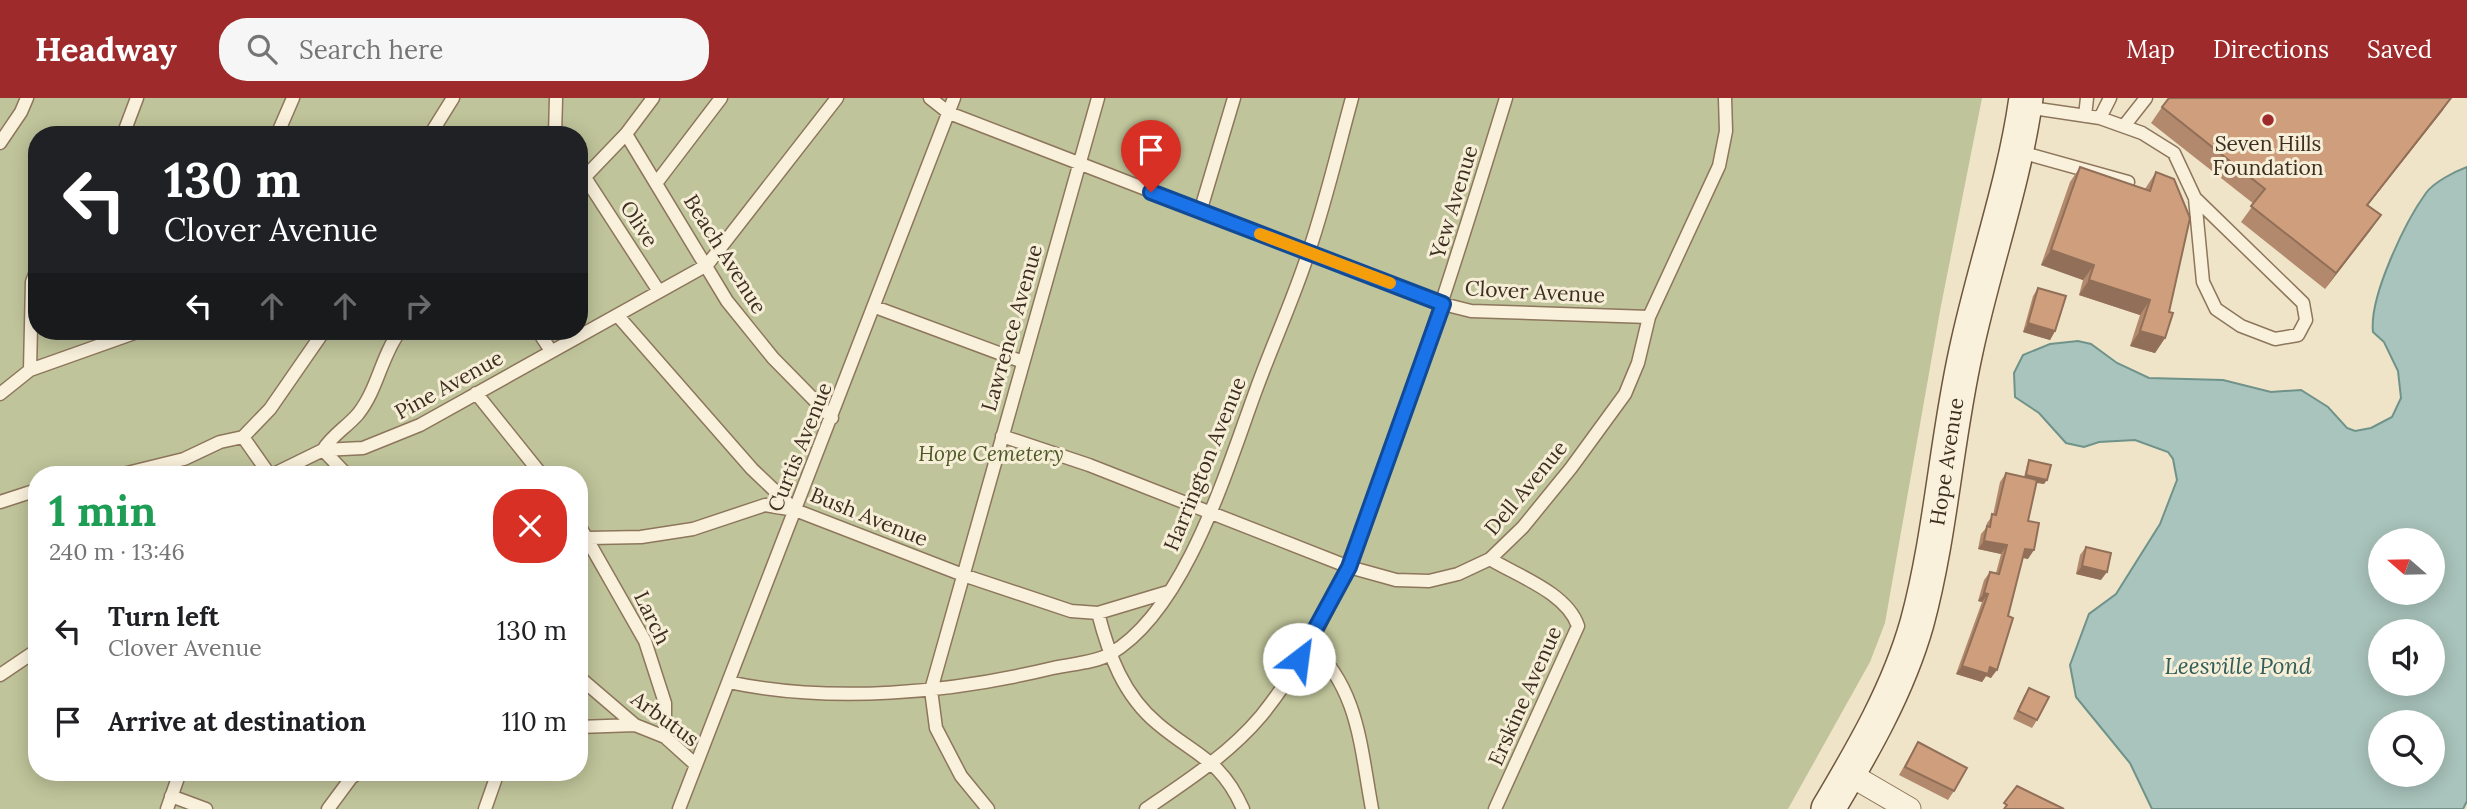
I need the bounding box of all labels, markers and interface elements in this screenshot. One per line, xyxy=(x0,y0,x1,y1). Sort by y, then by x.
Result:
search box xyxy=(219,18,709,81)
text: Headway xyxy=(35,28,177,70)
icon: search xyxy=(243,30,281,68)
text: Search here xyxy=(299,33,443,66)
text: Map xyxy=(2126,34,2175,65)
text: Directions xyxy=(2213,34,2329,65)
text: Saved xyxy=(2367,34,2432,65)
marker: Seven Hills Foundation xyxy=(2260,112,2276,128)
pin xyxy=(1121,120,1181,192)
place label: Seven Hills Foundation xyxy=(2212,130,2324,181)
icon: arrive xyxy=(1132,131,1170,169)
street label: Yew Avenue xyxy=(1423,142,1484,263)
text: 130 m xyxy=(164,148,300,210)
icon: left xyxy=(49,154,140,245)
street label: Beach Avenue xyxy=(678,189,773,318)
street label: Olive xyxy=(614,195,664,252)
text: Clover Avenue xyxy=(164,209,378,250)
street label: Lawrence Avenue xyxy=(975,241,1048,414)
street label: Clover Avenue xyxy=(1464,274,1606,309)
icon: left xyxy=(180,287,218,325)
icon: ahead xyxy=(253,287,291,325)
icon: ahead xyxy=(326,287,364,325)
icon: right xyxy=(399,287,437,325)
street label: Pine Avenue xyxy=(390,344,508,425)
street label: Harrington Avenue xyxy=(1157,373,1252,555)
street label: Curtis Avenue xyxy=(761,378,838,515)
street label: Hope Avenue xyxy=(1923,396,1970,527)
street label: Dell Avenue xyxy=(1478,435,1573,540)
park label: Hope Cemetery xyxy=(918,440,1064,467)
street label: Bush Avenue xyxy=(806,481,932,552)
text: 1 min xyxy=(49,484,156,538)
button: close xyxy=(493,489,567,563)
north arrow xyxy=(2368,528,2445,606)
map controls xyxy=(2368,528,2445,787)
text: 240 m · 13:46 xyxy=(49,537,185,566)
street label: Larch xyxy=(628,587,677,649)
text: Turn left xyxy=(108,600,219,633)
icon: left xyxy=(49,612,87,650)
text: 130 m xyxy=(497,614,567,647)
button: sound xyxy=(2368,619,2445,696)
position arrow xyxy=(1262,622,1336,696)
street label: Erskine Avenue xyxy=(1482,622,1567,770)
text: Clover Avenue xyxy=(108,633,262,662)
water label: Leesville Pond xyxy=(2165,651,2312,680)
street label: Arbutus xyxy=(625,684,705,752)
icon: arrive xyxy=(49,703,87,741)
text: Arrive at destination xyxy=(108,705,366,738)
text: 110 m xyxy=(502,705,567,738)
button: search xyxy=(2368,710,2445,787)

